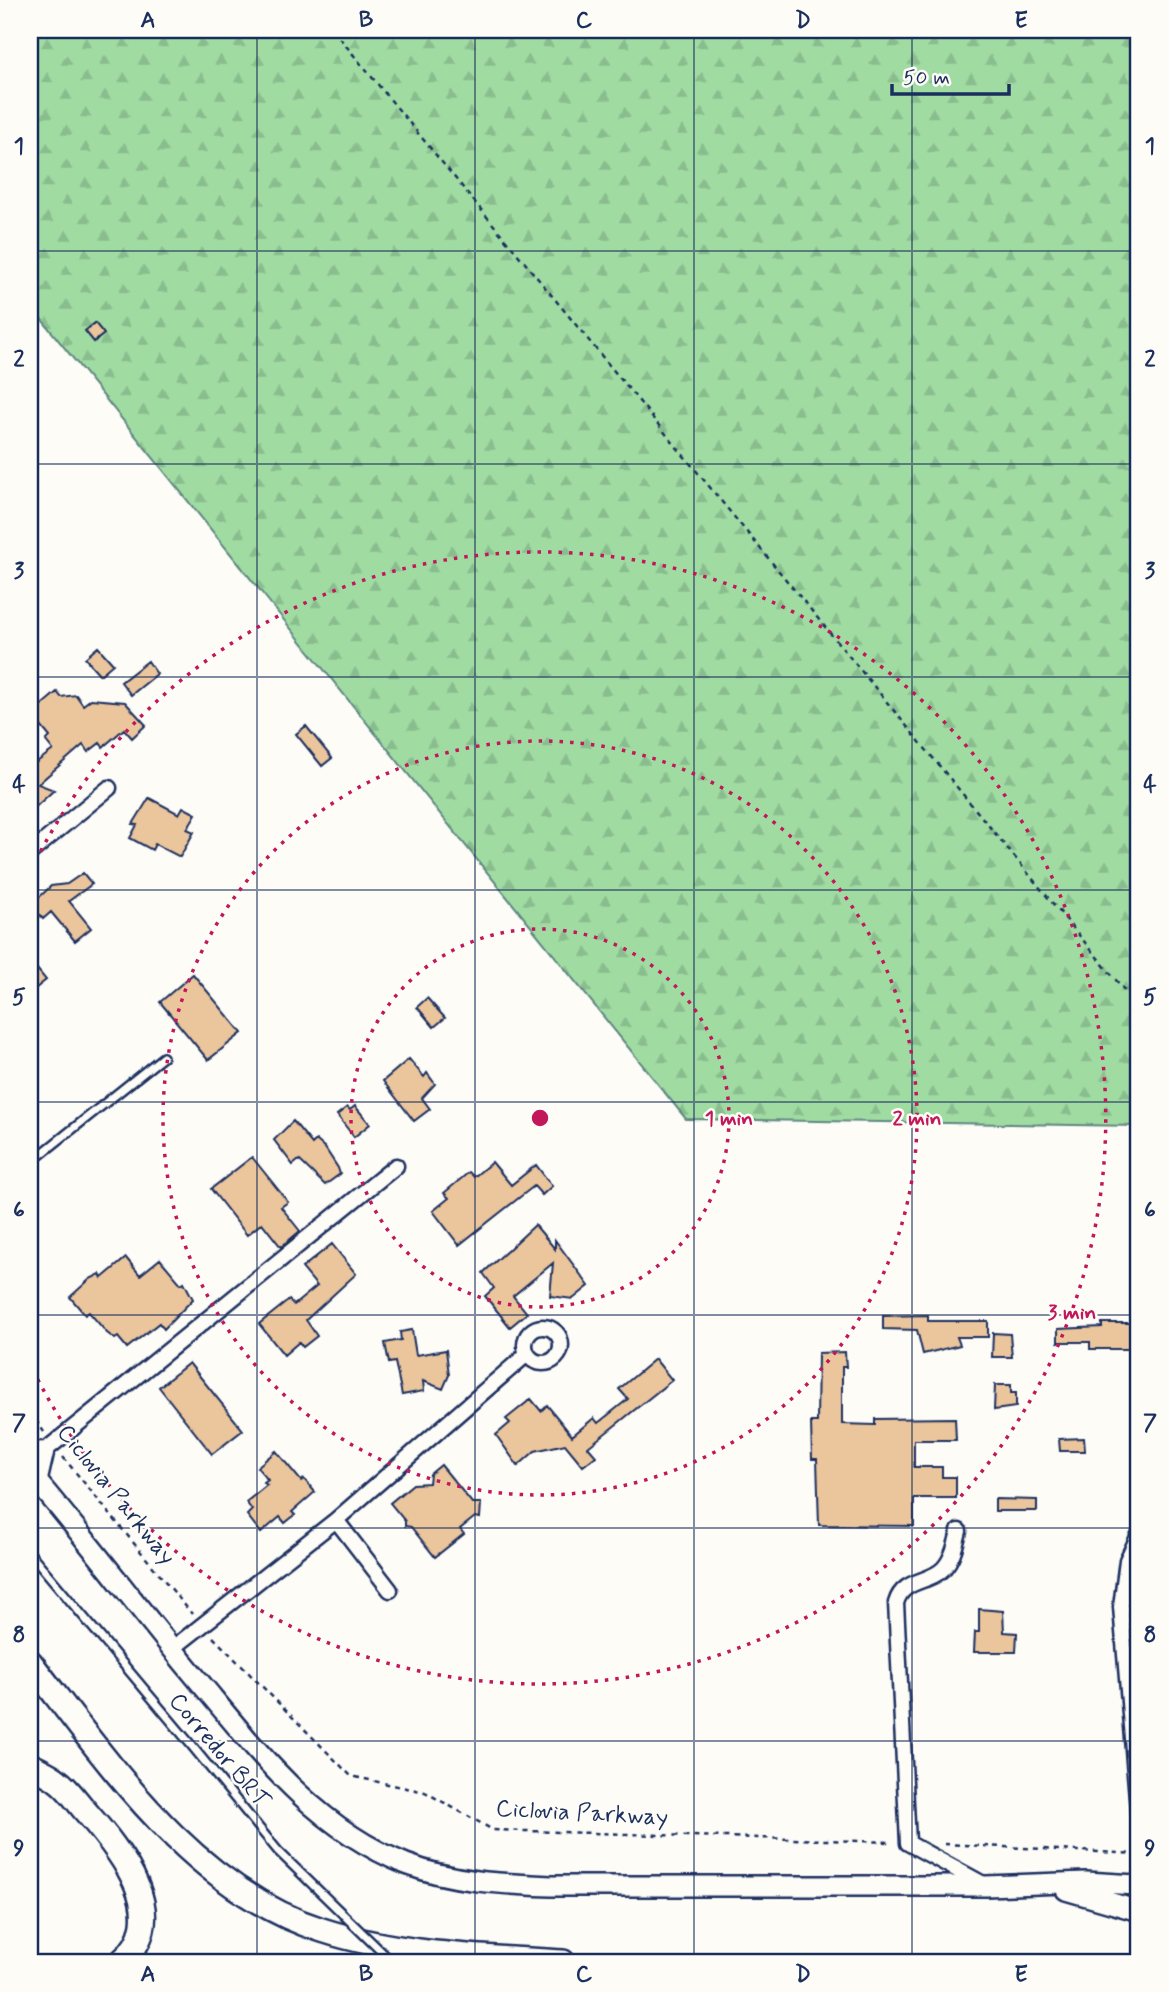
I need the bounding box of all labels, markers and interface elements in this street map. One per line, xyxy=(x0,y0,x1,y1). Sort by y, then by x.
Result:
text: A xyxy=(140,6,156,36)
text: B xyxy=(359,6,374,36)
text: C xyxy=(576,6,593,36)
text: D xyxy=(795,6,811,36)
text: E xyxy=(1014,6,1028,36)
scale bar xyxy=(892,52,1010,96)
text: 50 m xyxy=(903,64,950,92)
text: 1 xyxy=(14,132,24,162)
text: 1 xyxy=(1145,132,1155,162)
text: 2 xyxy=(13,345,25,375)
text: 2 xyxy=(1144,345,1156,375)
text: 3 xyxy=(14,557,25,587)
text: 3 xyxy=(1145,557,1156,587)
text: 4 xyxy=(12,770,26,800)
text: 4 xyxy=(1143,770,1157,800)
text: 5 xyxy=(12,983,26,1013)
text: 5 xyxy=(1143,983,1157,1013)
text: 1 min xyxy=(705,1105,753,1133)
text: 2 min xyxy=(892,1105,942,1133)
centre of rings xyxy=(528,1106,552,1130)
text: 6 xyxy=(13,1196,25,1226)
text: 6 xyxy=(1144,1196,1156,1226)
text: 3 min xyxy=(1048,1299,1096,1327)
text: 7 xyxy=(12,1409,26,1439)
text: 7 xyxy=(1143,1409,1157,1439)
street label: Ciclovia Parkway xyxy=(50,1418,182,1572)
text: 8 xyxy=(13,1621,25,1651)
text: 8 xyxy=(1144,1621,1156,1651)
street label: Corredor BRT xyxy=(161,1687,277,1816)
street label: Ciclovia Parkway xyxy=(495,1794,669,1833)
text: 9 xyxy=(13,1834,25,1864)
text: 9 xyxy=(1144,1834,1156,1864)
text: A xyxy=(140,1960,156,1990)
text: B xyxy=(359,1960,374,1990)
text: C xyxy=(576,1960,593,1990)
text: D xyxy=(795,1960,811,1990)
text: E xyxy=(1014,1960,1028,1990)

